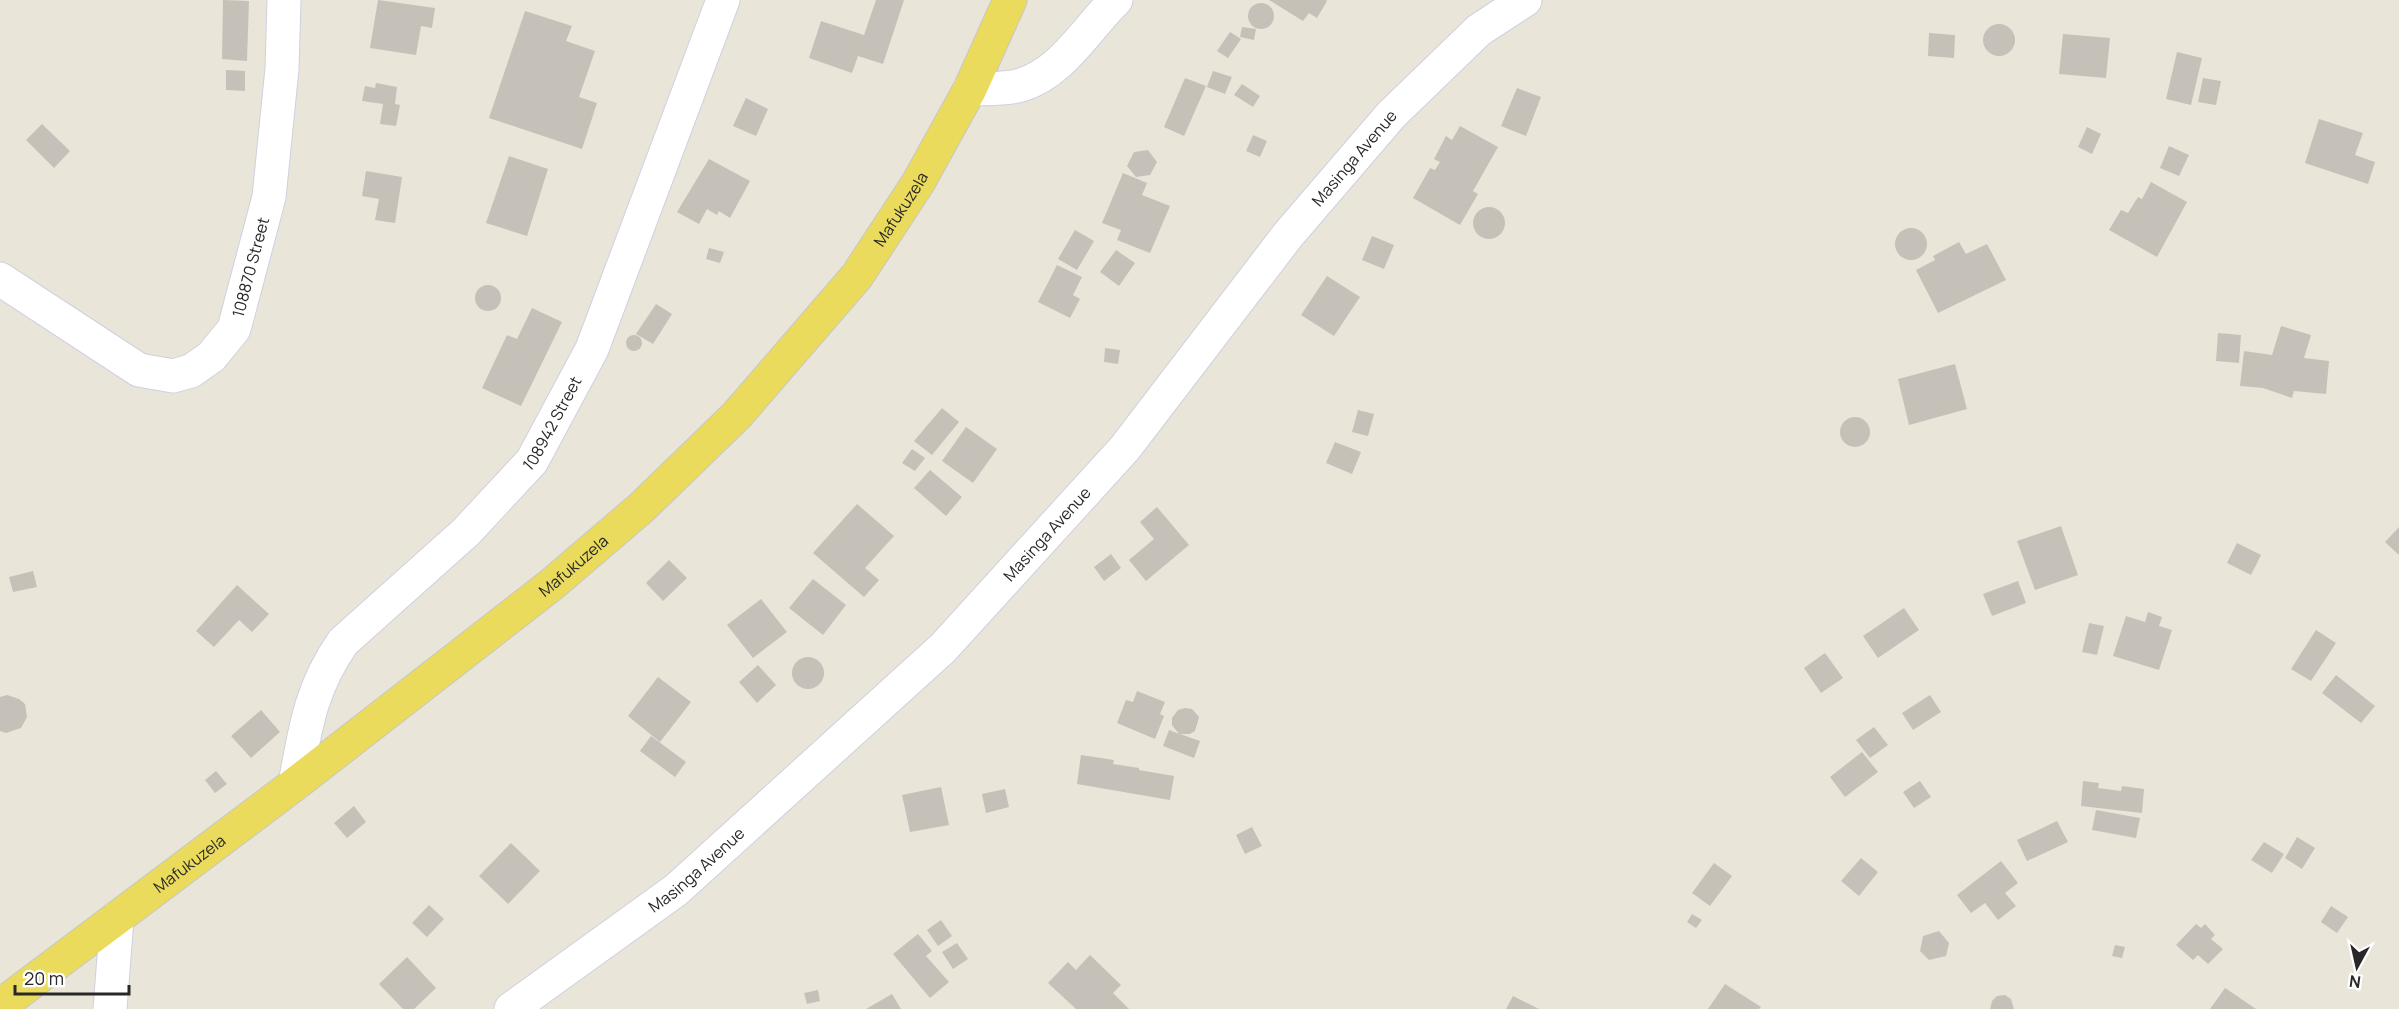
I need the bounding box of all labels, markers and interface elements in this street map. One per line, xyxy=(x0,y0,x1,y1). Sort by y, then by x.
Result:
street label: Masinga Avenue xyxy=(1307,105,1402,211)
street label: Mafukuzela xyxy=(868,168,933,251)
street label: 108870 Street xyxy=(227,215,274,320)
street label: 108942 Street xyxy=(518,372,586,475)
street label: Masinga Avenue xyxy=(998,482,1095,586)
street label: Mafukuzela xyxy=(534,530,613,602)
street label: Masinga Avenue xyxy=(644,822,749,917)
street label: Mafukuzela xyxy=(149,829,230,898)
north arrow xyxy=(2327,937,2387,997)
scale bar xyxy=(15,958,129,996)
text: 20 m xyxy=(24,966,64,990)
text: N xyxy=(2348,970,2362,994)

